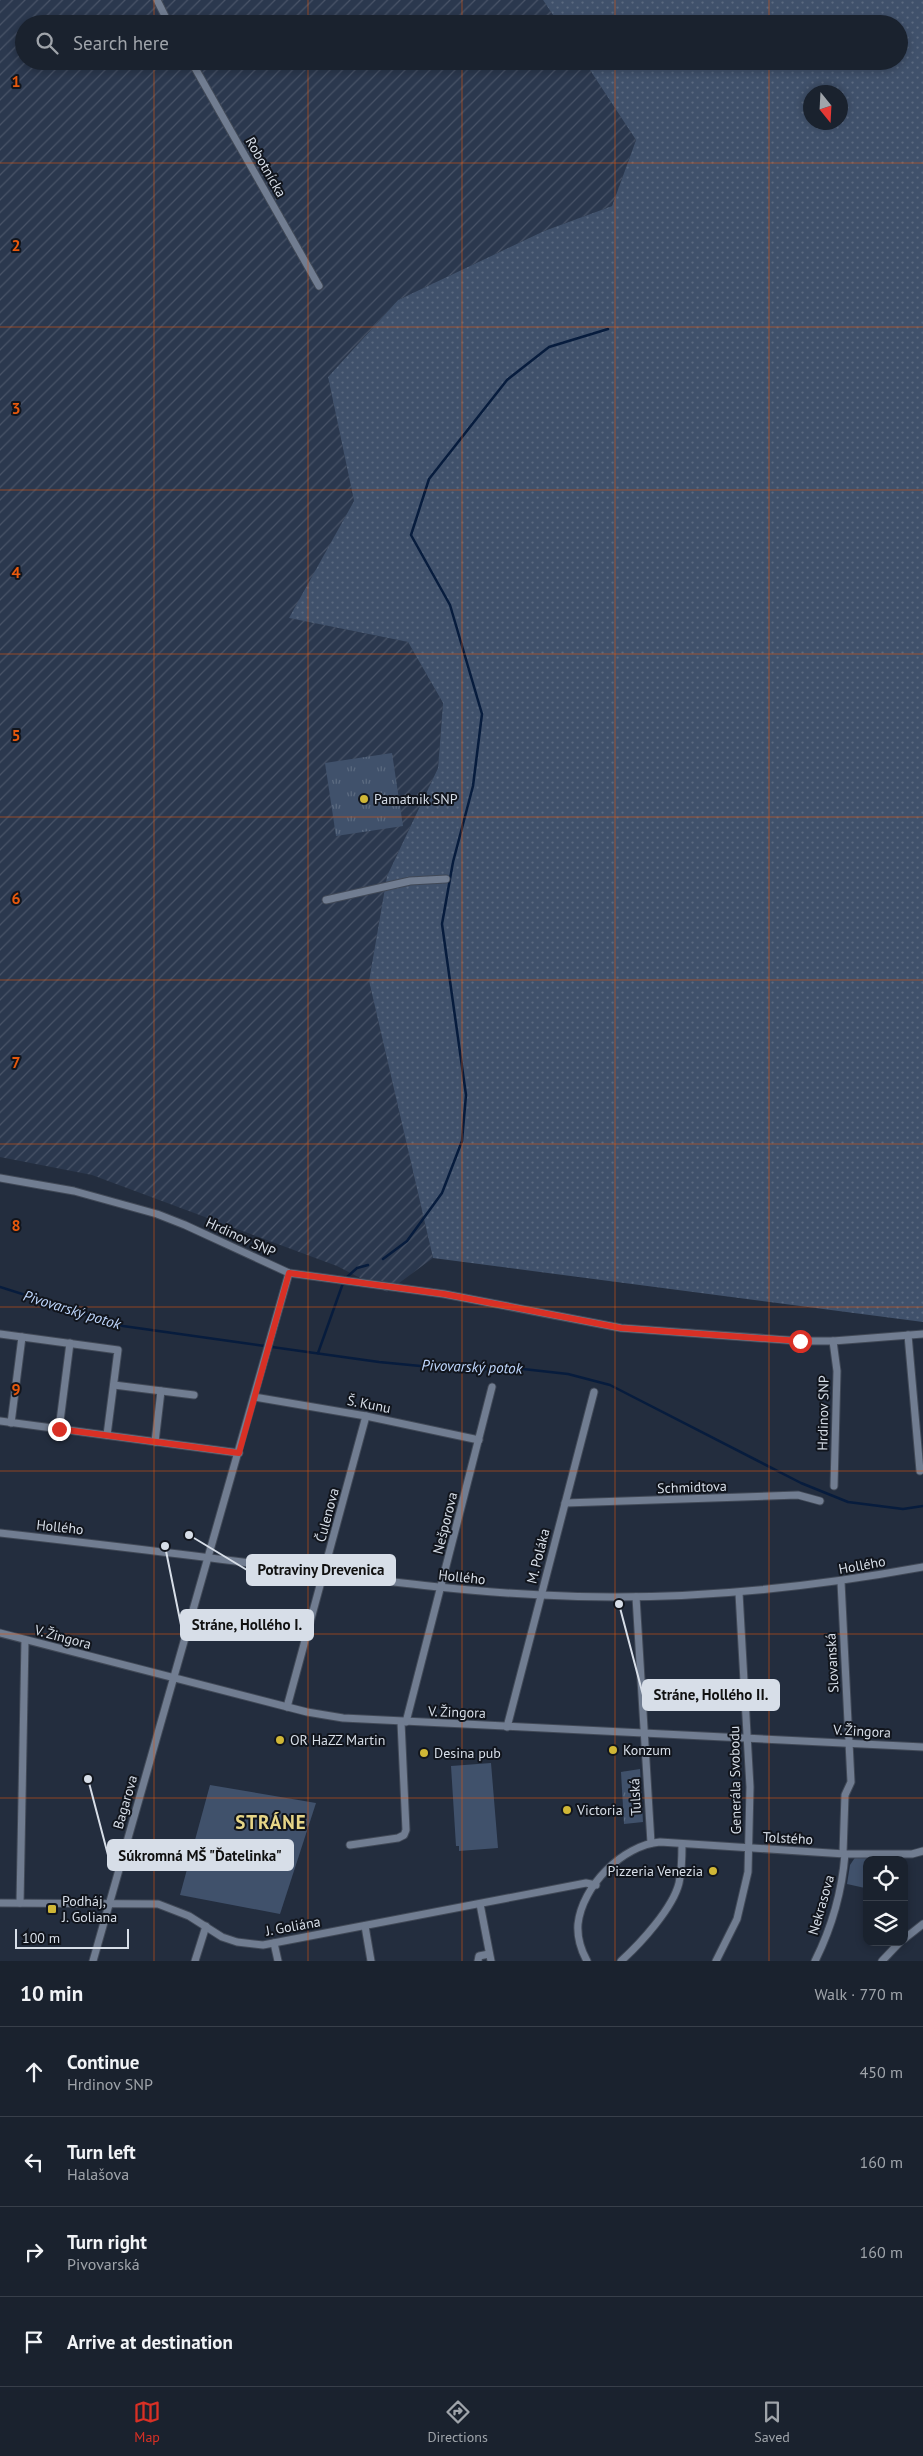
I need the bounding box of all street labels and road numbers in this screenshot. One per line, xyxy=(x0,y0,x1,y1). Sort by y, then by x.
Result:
street label: Robotnícka xyxy=(242,134,290,200)
street label: Hrdinov SNP xyxy=(203,1213,279,1261)
street label: Hrdinov SNP xyxy=(813,1375,833,1451)
street label: Š. Kunu xyxy=(346,1391,392,1417)
street label: Schmidtova xyxy=(657,1477,727,1497)
street label: Čulenova xyxy=(311,1486,343,1544)
street label: Nešporova xyxy=(429,1490,461,1556)
street label: Hollého xyxy=(36,1516,84,1538)
street label: M. Poláka xyxy=(522,1526,554,1585)
street label: Hollého xyxy=(837,1552,887,1578)
street label: Hollého xyxy=(438,1566,486,1588)
street label: V. Žingora xyxy=(32,1621,93,1653)
street label: Slovanská xyxy=(821,1633,843,1693)
street label: V. Žingora xyxy=(427,1702,486,1722)
street label: V. Žingora xyxy=(832,1720,891,1742)
street label: Generála Svobodu xyxy=(725,1726,745,1834)
street label: Bagarova xyxy=(109,1773,141,1831)
street label: Tulská xyxy=(625,1778,645,1816)
street label: Tolstého xyxy=(762,1828,814,1848)
street label: Nekrasova xyxy=(804,1873,838,1937)
street label: J. Goliána xyxy=(263,1912,322,1940)

